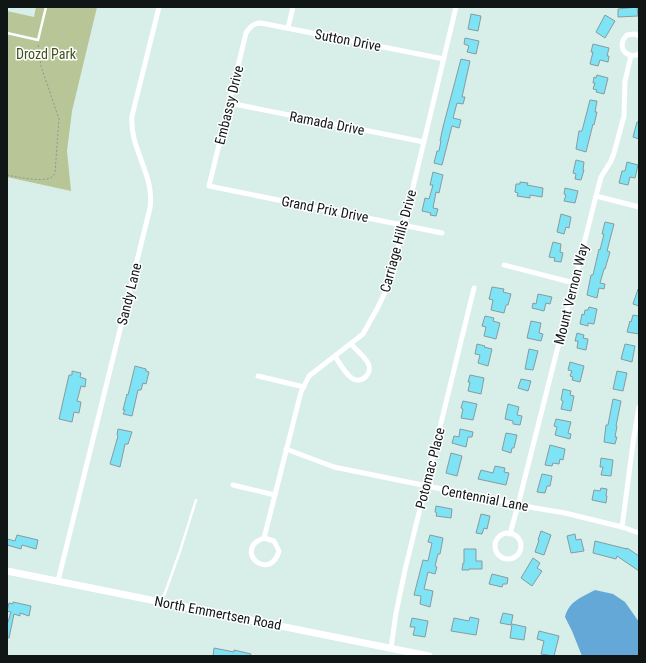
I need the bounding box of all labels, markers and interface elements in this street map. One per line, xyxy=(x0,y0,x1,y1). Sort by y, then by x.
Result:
street label: Sutton Drive xyxy=(314,26,383,54)
park label: Drozd Park xyxy=(16,46,77,62)
street label: Embassy Drive xyxy=(211,63,247,146)
street label: Ramada Drive xyxy=(288,108,366,138)
street label: Carriage Hills Drive xyxy=(377,187,420,294)
street label: Grand Prix Drive xyxy=(280,193,370,225)
street label: Mount Vernon Way xyxy=(551,242,591,346)
street label: Sandy Lane xyxy=(114,261,145,327)
street label: Potomac Place xyxy=(412,425,448,510)
street label: Centennial Lane xyxy=(440,482,530,514)
street label: North Emmertsen Road xyxy=(153,593,283,633)

